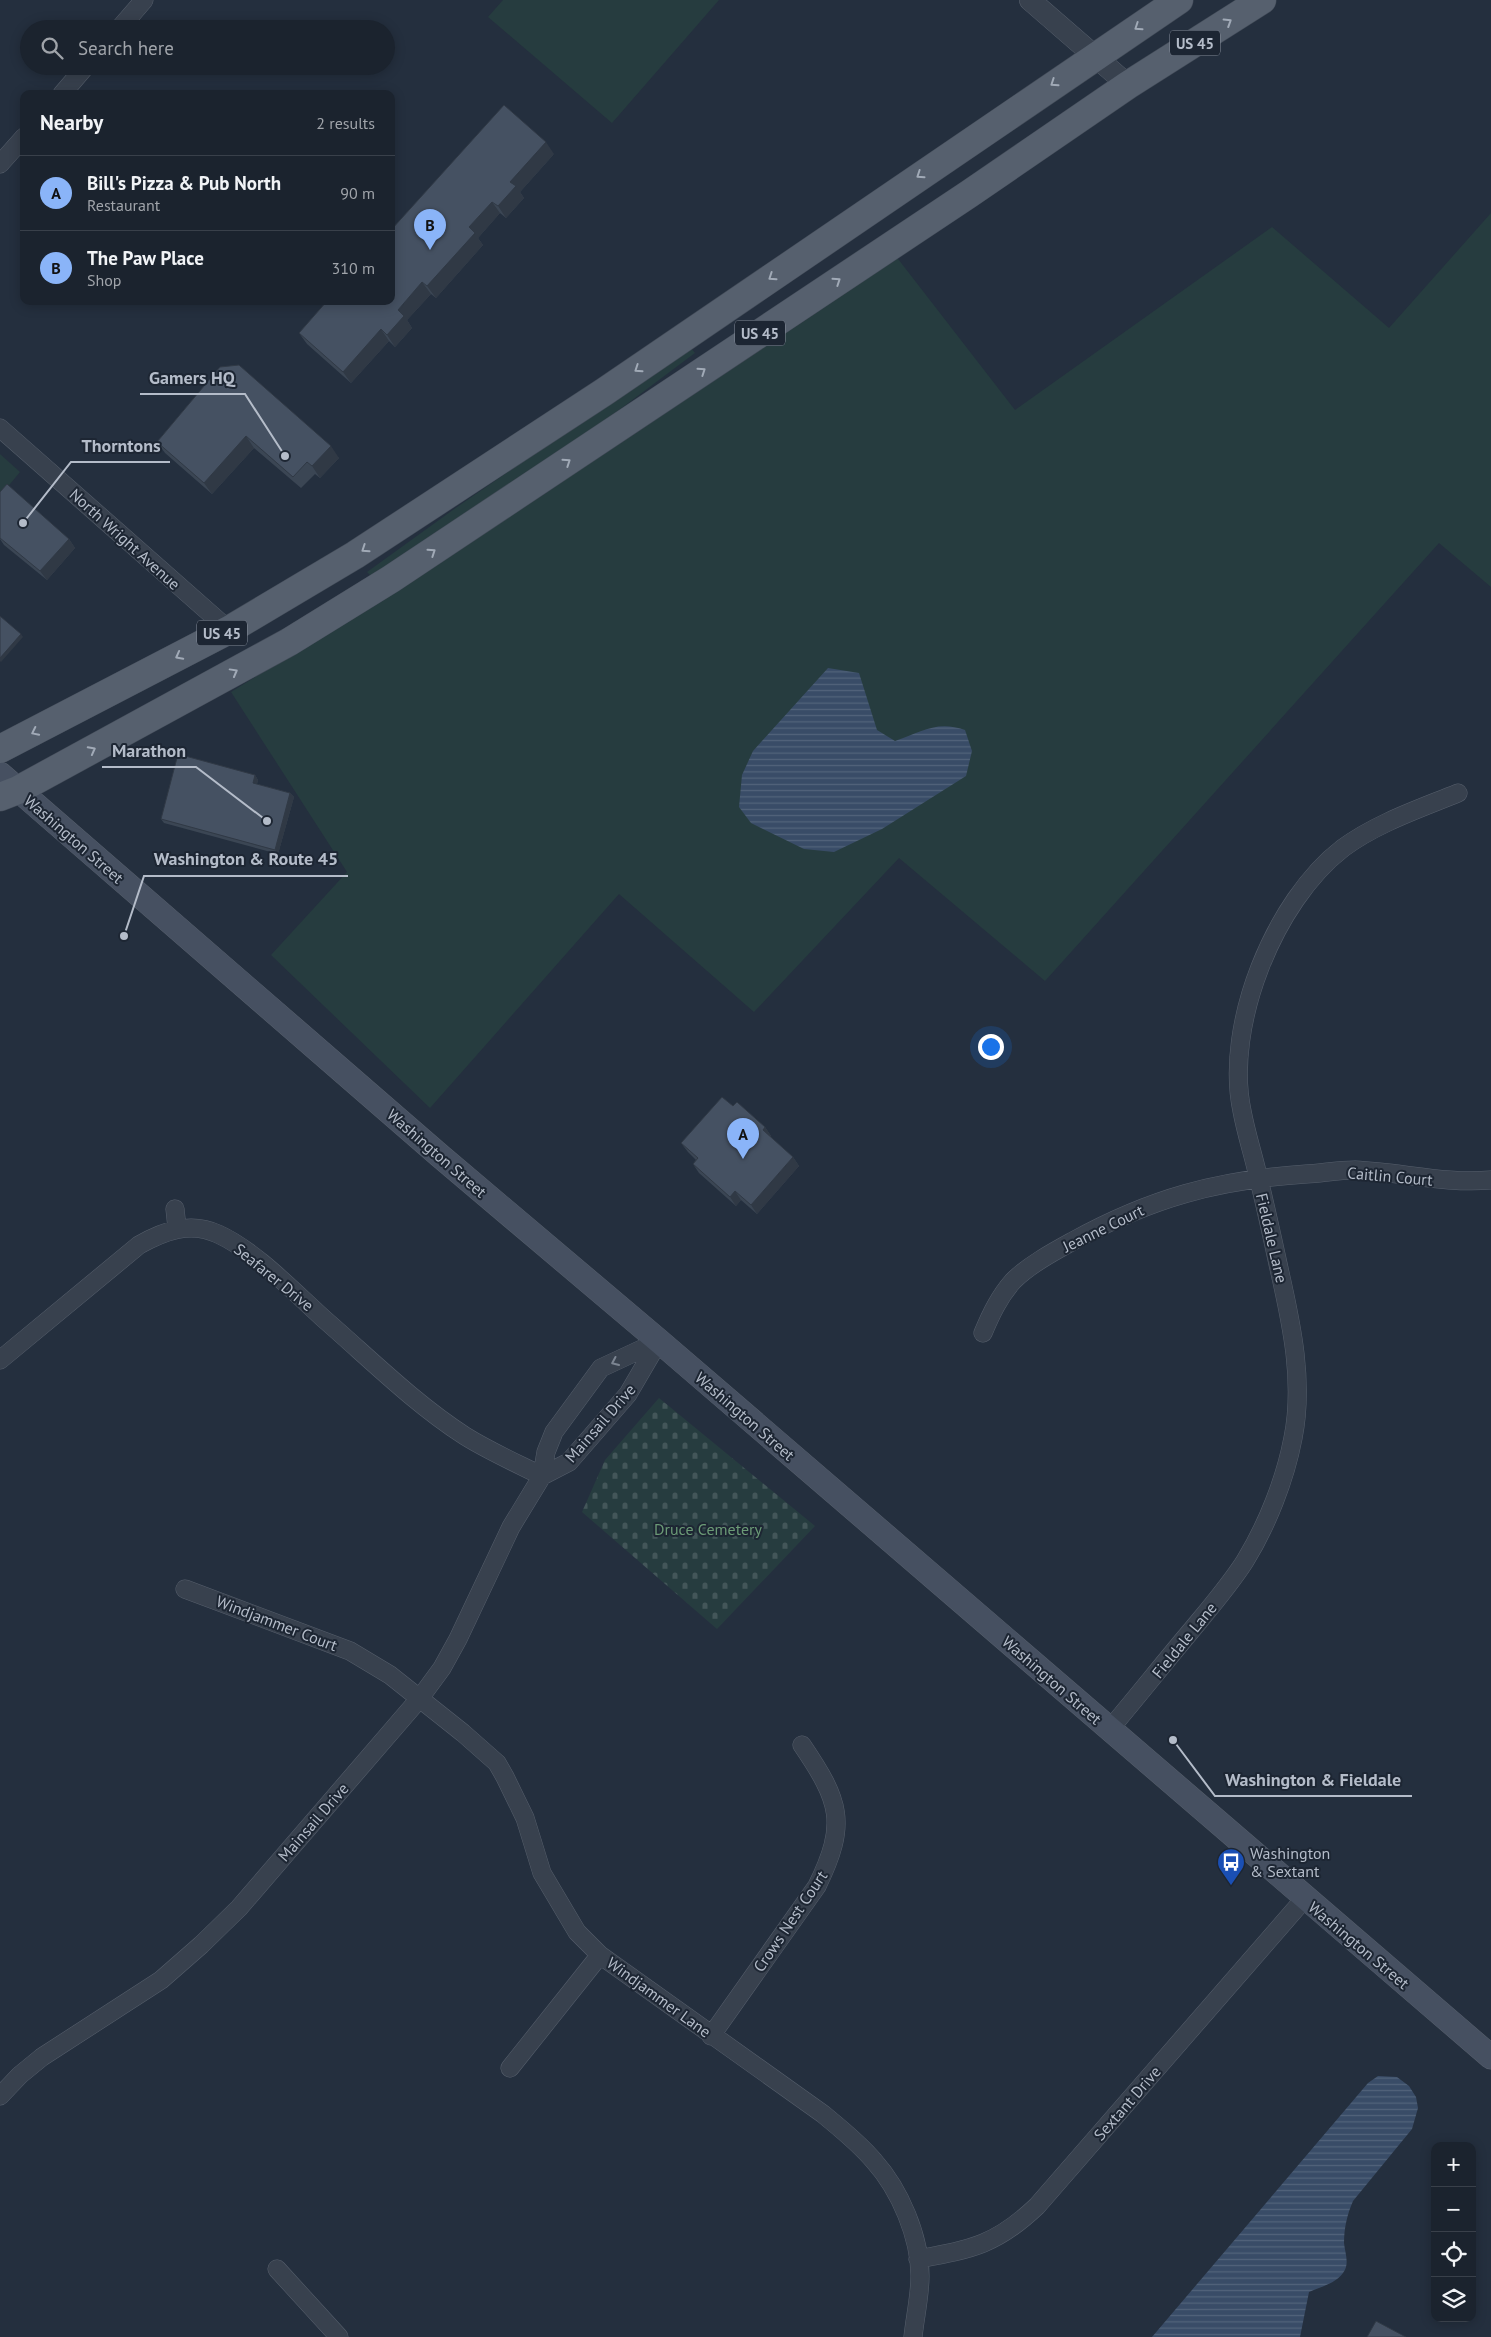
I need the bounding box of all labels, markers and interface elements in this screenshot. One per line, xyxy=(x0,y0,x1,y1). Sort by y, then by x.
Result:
one-way arrow xyxy=(1223,18,1232,28)
search box xyxy=(20,20,395,75)
one-way arrow xyxy=(1134,21,1144,30)
road number: US 45 xyxy=(1170,30,1220,56)
icon: search xyxy=(38,34,66,62)
text: Search here xyxy=(78,36,174,60)
one-way arrow xyxy=(1050,77,1060,86)
text: Nearby xyxy=(40,109,103,136)
text: 2 results xyxy=(316,113,375,133)
one-way arrow xyxy=(916,169,926,178)
text: Bill's Pizza & Pub North xyxy=(87,171,281,195)
text: A xyxy=(51,183,61,203)
text: 90 m xyxy=(340,183,375,203)
text: Restaurant xyxy=(87,195,160,215)
pin: B xyxy=(414,209,446,250)
text: The Paw Place xyxy=(87,246,204,270)
text: B xyxy=(51,258,61,278)
text: 310 m xyxy=(332,258,375,278)
text: Shop xyxy=(87,270,121,290)
one-way arrow xyxy=(768,271,778,280)
one-way arrow xyxy=(832,278,841,288)
road number: US 45 xyxy=(735,320,785,346)
callout: Gamers HQ xyxy=(140,361,245,394)
one-way arrow xyxy=(634,362,643,372)
text: Gamers HQ xyxy=(149,366,236,389)
one-way arrow xyxy=(697,368,706,378)
callout: Thorntons xyxy=(71,429,170,462)
text: Thorntons xyxy=(81,434,161,457)
one-way arrow xyxy=(562,458,571,468)
street label: North Wright Avenue xyxy=(65,484,185,594)
one-way arrow xyxy=(362,542,371,552)
one-way arrow xyxy=(426,549,436,558)
road number: US 45 xyxy=(197,620,247,646)
one-way arrow xyxy=(176,650,185,660)
one-way arrow xyxy=(229,668,238,678)
one-way arrow xyxy=(31,726,40,736)
callout: Marathon xyxy=(102,734,196,767)
text: Marathon xyxy=(112,739,186,762)
one-way arrow xyxy=(86,746,95,756)
street label: Washington Street xyxy=(20,790,128,888)
callout: Washington & Route 45 xyxy=(144,843,348,876)
text: Washington & Route 45 xyxy=(154,847,338,870)
your location xyxy=(978,1034,1004,1060)
street label: Washington Street xyxy=(383,1104,491,1202)
pin: A xyxy=(727,1118,759,1159)
street label: Caitlin Court xyxy=(1346,1162,1434,1190)
street label: Fieldale Lane xyxy=(1252,1191,1292,1285)
street label: Jeanne Court xyxy=(1058,1200,1147,1257)
street label: Seafarer Drive xyxy=(230,1239,318,1315)
one-way arrow xyxy=(611,1355,620,1366)
street label: Washington Street xyxy=(691,1367,799,1465)
street label: Mainsail Drive xyxy=(561,1380,639,1466)
park label: Druce Cemetery xyxy=(654,1519,762,1539)
street label: Windjammer Court xyxy=(214,1591,341,1655)
street label: Fieldale Lane xyxy=(1147,1598,1221,1682)
street label: Washington Street xyxy=(998,1631,1106,1729)
callout: Washington & Fieldale xyxy=(1215,1763,1412,1796)
text: Washington & Fieldale xyxy=(1225,1768,1401,1791)
street label: Mainsail Drive xyxy=(274,1779,352,1865)
place label: Washington & Sextant xyxy=(1250,1843,1330,1881)
bus stop icon: Washington & Sextant xyxy=(1216,1847,1246,1886)
street label: Crows Nest Court xyxy=(749,1866,832,1975)
street label: Washington Street xyxy=(1305,1897,1414,1993)
street label: Windjammer Lane xyxy=(603,1953,715,2041)
street label: Sextant Drive xyxy=(1089,2062,1165,2144)
map controls xyxy=(1431,2142,1476,2322)
button: + xyxy=(1431,2142,1476,2187)
button: − xyxy=(1431,2187,1476,2232)
button: locate xyxy=(1431,2232,1476,2277)
button: layers xyxy=(1431,2277,1476,2322)

